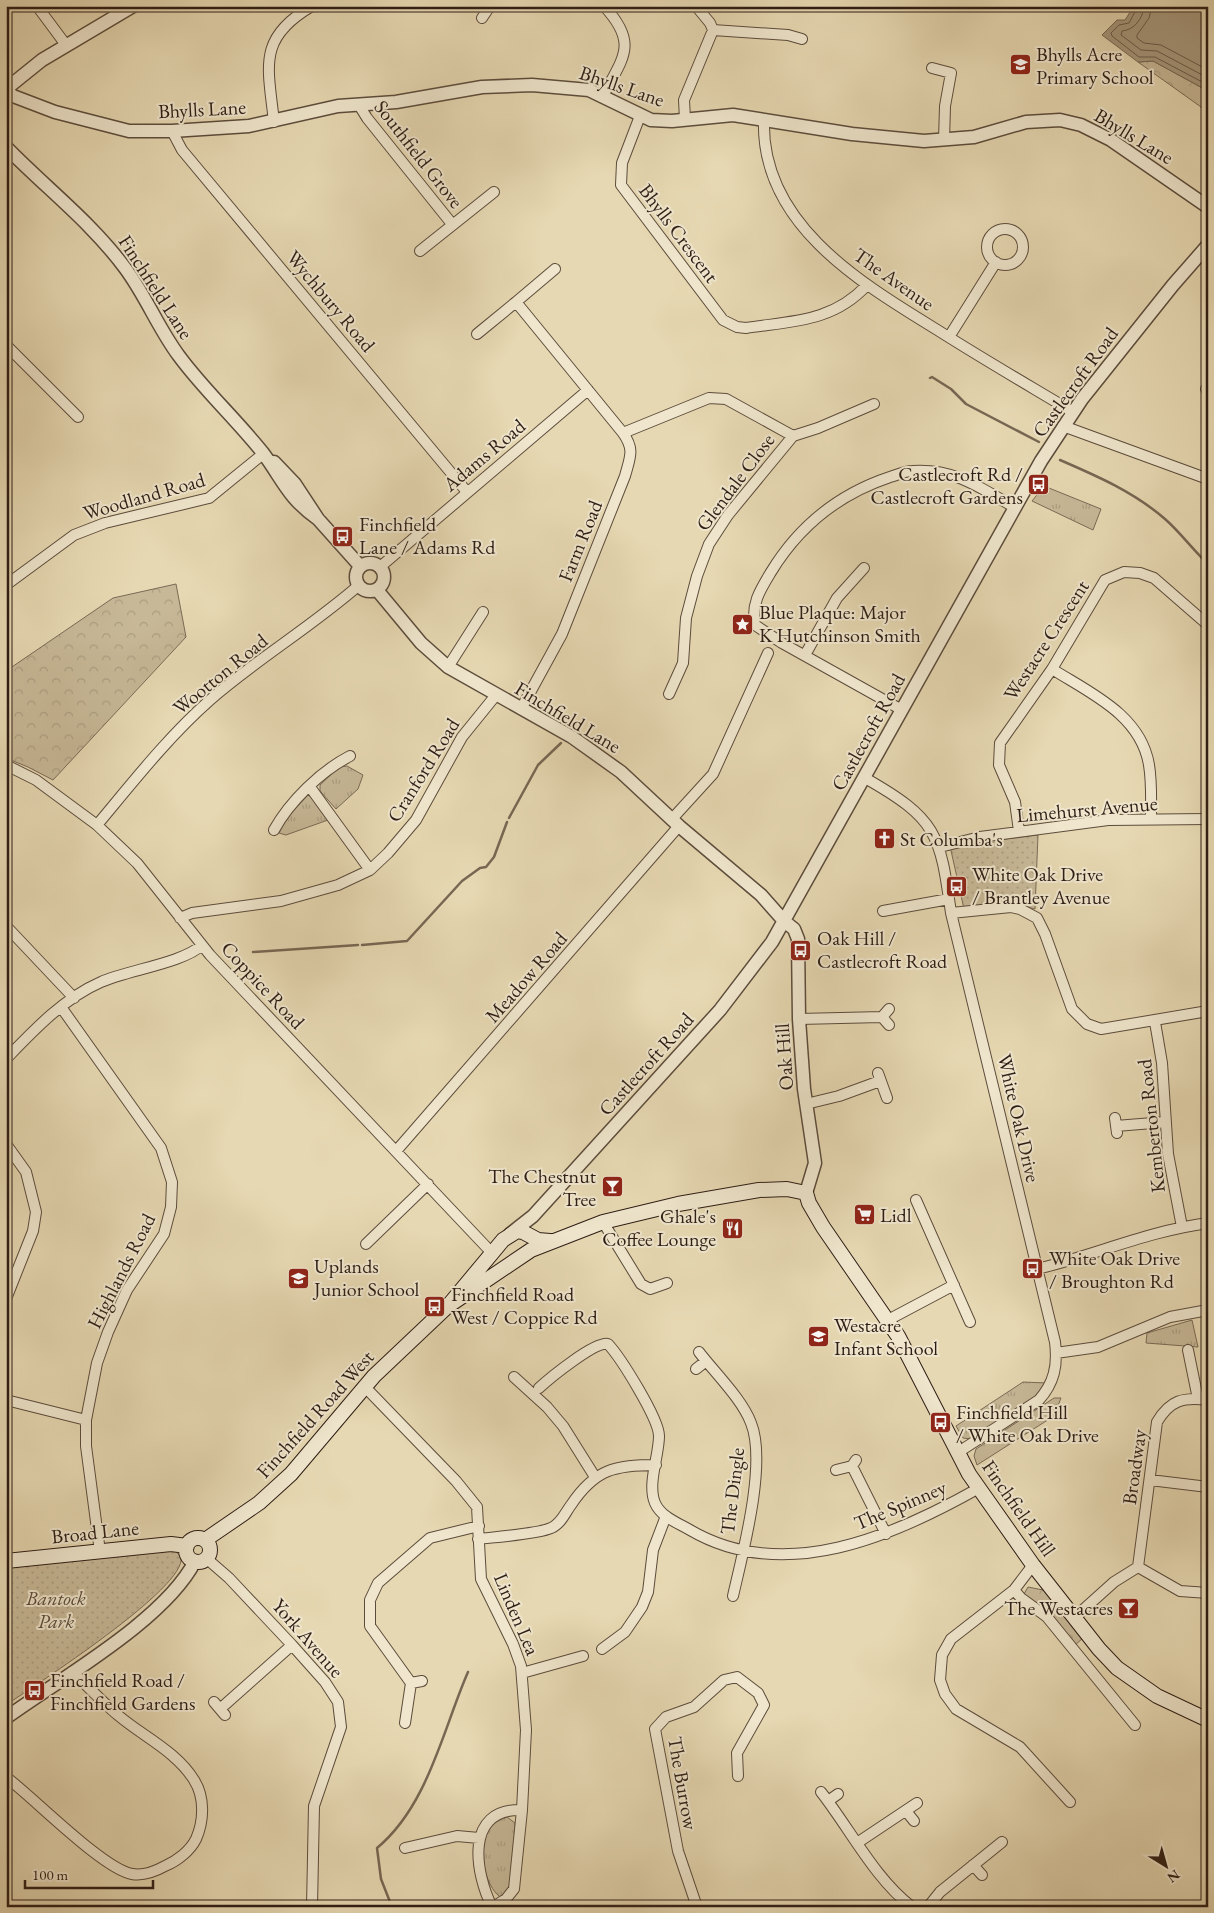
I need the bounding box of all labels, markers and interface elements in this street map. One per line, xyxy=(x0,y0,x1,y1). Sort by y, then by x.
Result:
place label: Bhylls Acre Primary School xyxy=(1036,41,1154,90)
school or university icon: Bhylls Acre Primary School xyxy=(1008,53,1032,77)
street label: Bhylls Lane xyxy=(576,59,668,113)
street label: Bhylls Lane xyxy=(157,94,247,124)
street label: Southfield Grove xyxy=(369,95,469,214)
street label: Bhylls Lane xyxy=(1090,102,1179,170)
street label: Bhylls Crescent xyxy=(633,178,725,288)
street label: Finchfield Lane xyxy=(113,230,199,344)
street label: The Avenue xyxy=(848,242,940,316)
street label: Wychbury Road xyxy=(281,245,382,358)
street label: Castlecroft Road xyxy=(1026,321,1124,442)
street label: Adams Road xyxy=(437,412,531,498)
street label: Glendale Close xyxy=(690,428,780,536)
place label: Castlecroft Rd / Castlecroft Gardens xyxy=(870,461,1023,510)
street label: Woodland Road xyxy=(80,466,209,526)
bus stop icon: Castlecroft Rd / Castlecroft Gardens xyxy=(1027,473,1051,497)
street label: Farm Road xyxy=(552,496,608,586)
place label: Finchfield Lane / Adams Rd xyxy=(359,511,496,560)
bus stop icon: Finchfield Lane / Adams Rd xyxy=(331,524,355,548)
street label: Westacre Crescent xyxy=(997,574,1095,705)
place label: Blue Plaque: Major K Hutchinson Smith xyxy=(759,599,921,648)
place icon: Blue Plaque: Major K Hutchinson Smith xyxy=(731,612,755,636)
street label: Wootton Road xyxy=(167,627,274,720)
street label: Castlecroft Road xyxy=(825,668,911,795)
street label: Finchfield Lane xyxy=(510,675,626,759)
street label: Cranford Road xyxy=(381,712,466,827)
street label: Limehurst Avenue xyxy=(1015,790,1159,828)
place label: St Columba's xyxy=(900,826,1003,852)
church icon: St Columba's xyxy=(872,827,896,851)
place label: White Oak Drive / Brantley Avenue xyxy=(972,861,1110,910)
bus stop icon: White Oak Drive / Brantley Avenue xyxy=(944,874,968,898)
street label: Meadow Road xyxy=(479,925,573,1028)
place label: Oak Hill / Castlecroft Road xyxy=(817,925,948,974)
street label: Coppice Road xyxy=(216,935,311,1035)
bus stop icon: Oak Hill / Castlecroft Road xyxy=(789,938,813,962)
street label: Castlecroft Road xyxy=(593,1006,700,1121)
street label: Oak Hill xyxy=(769,1022,799,1091)
street label: White Oak Drive xyxy=(992,1051,1046,1185)
street label: Kemberton Road xyxy=(1131,1057,1171,1194)
place label: The Chestnut Tree xyxy=(488,1163,597,1212)
bar icon: The Chestnut Tree xyxy=(600,1175,624,1199)
place label: Lidl xyxy=(880,1202,912,1228)
place label: Ghale's Coffee Lounge xyxy=(602,1203,716,1252)
supermarket icon: Lidl xyxy=(852,1203,876,1227)
street label: Highlands Road xyxy=(81,1208,162,1333)
restaurant icon: Ghale's Coffee Lounge xyxy=(720,1216,744,1240)
place label: White Oak Drive / Broughton Rd xyxy=(1049,1245,1180,1294)
place label: Uplands Junior School xyxy=(312,1253,420,1302)
bus stop icon: White Oak Drive / Broughton Rd xyxy=(1021,1257,1045,1281)
school or university icon: Uplands Junior School xyxy=(286,1266,310,1290)
place label: Finchfield Road West / Coppice Rd xyxy=(451,1281,598,1330)
bus stop icon: Finchfield Road West / Coppice Rd xyxy=(423,1294,447,1318)
place label: Westacre Infant School xyxy=(834,1312,938,1361)
school or university icon: Westacre Infant School xyxy=(806,1325,830,1349)
street label: Finchfield Road West xyxy=(250,1344,380,1484)
place label: Finchfield Hill / White Oak Drive xyxy=(956,1399,1099,1448)
bus stop icon: Finchfield Hill / White Oak Drive xyxy=(928,1411,952,1435)
street label: Broadway xyxy=(1116,1427,1152,1506)
street label: The Dingle xyxy=(714,1446,750,1536)
street label: Finchfield Hill xyxy=(976,1455,1062,1561)
street label: The Spinney xyxy=(850,1474,950,1536)
street label: Broad Lane xyxy=(50,1514,140,1550)
street label: Linden Lea xyxy=(488,1569,546,1659)
park label: Bantock Park xyxy=(25,1585,86,1634)
street label: York Avenue xyxy=(266,1593,350,1683)
place label: The Westacres xyxy=(1004,1595,1113,1621)
bar icon: The Westacres xyxy=(1117,1596,1141,1620)
place label: Finchfield Road / Finchfield Gardens xyxy=(50,1667,195,1716)
bus stop icon: Finchfield Road / Finchfield Gardens xyxy=(22,1679,46,1703)
street label: The Burrow xyxy=(662,1734,704,1832)
north arrow xyxy=(1142,1840,1192,1890)
scale bar xyxy=(25,1858,152,1890)
text: 100 m xyxy=(32,1865,69,1884)
text: N xyxy=(1163,1866,1184,1887)

